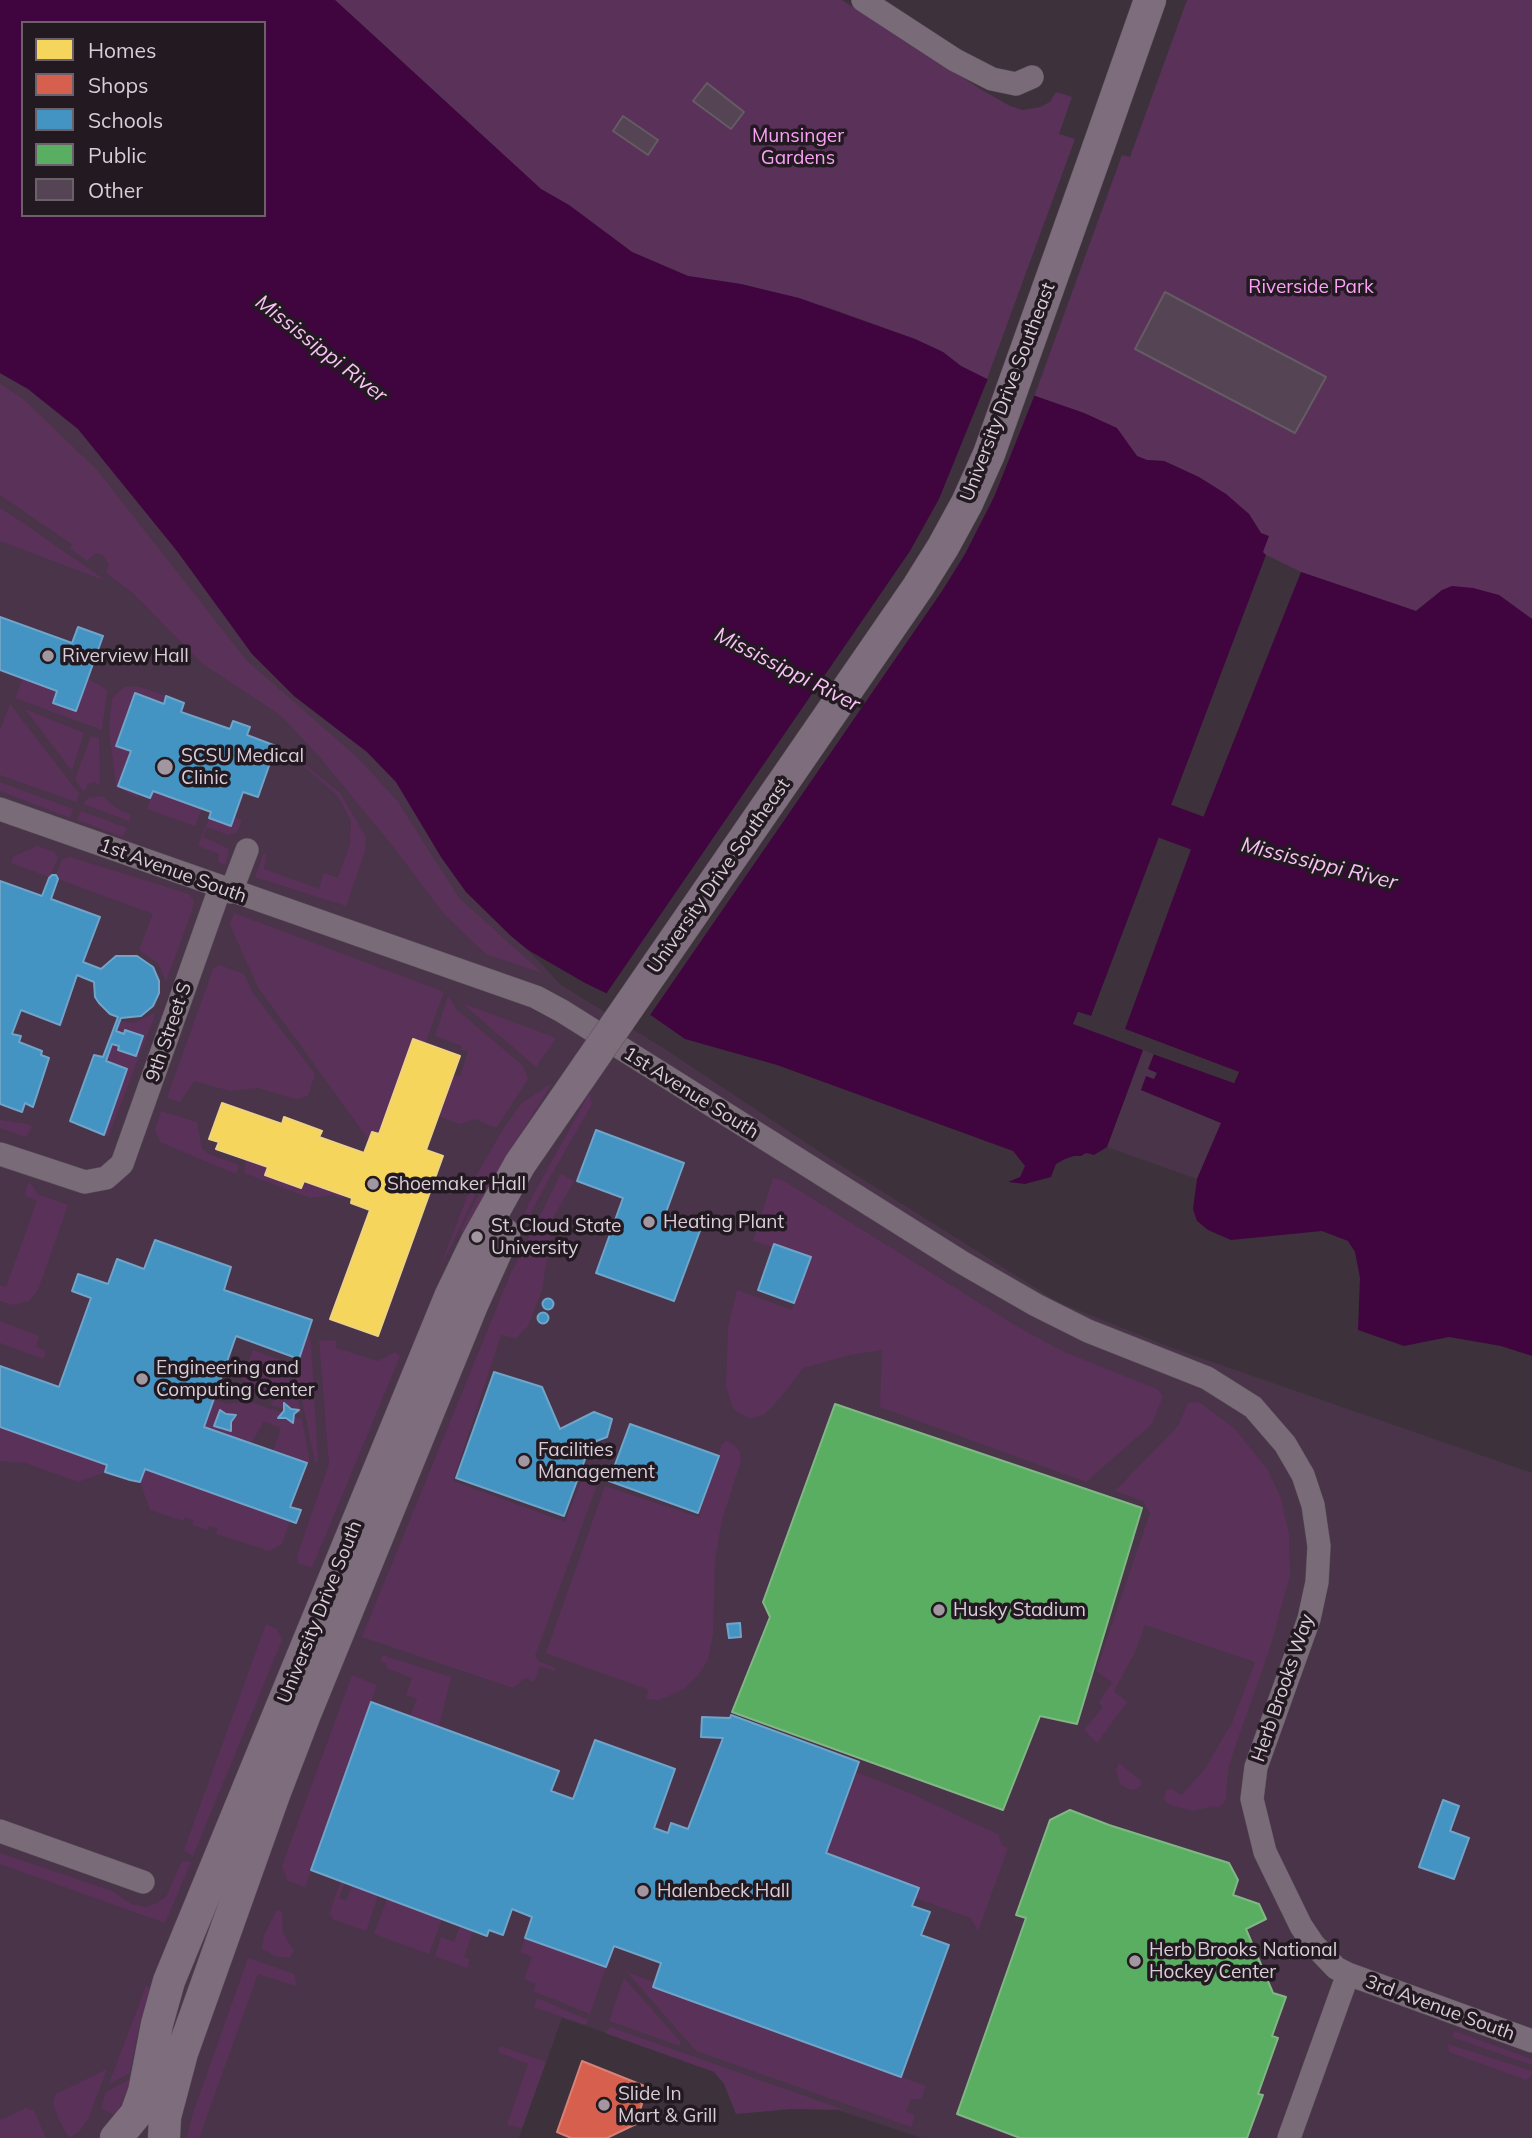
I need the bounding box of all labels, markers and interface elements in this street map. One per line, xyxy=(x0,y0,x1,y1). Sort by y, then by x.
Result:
legend xyxy=(21,21,266,217)
text: Homes xyxy=(88,37,156,63)
text: Shops xyxy=(88,72,148,98)
text: Schools xyxy=(88,107,163,133)
park label: Munsinger Gardens xyxy=(752,125,844,169)
text: Public xyxy=(88,142,147,168)
text: Other xyxy=(88,177,143,203)
park label: Riverside Park xyxy=(1248,276,1374,298)
street label: University Drive Southeast xyxy=(956,279,1060,505)
water label: Mississippi River xyxy=(250,290,392,408)
water label: Mississippi River xyxy=(710,622,864,718)
place label: Riverview Hall xyxy=(62,645,189,667)
marker: Riverview Hall xyxy=(40,648,56,664)
place label: SCSU Medical Clinic xyxy=(181,745,304,789)
marker: SCSU Medical Clinic xyxy=(155,757,175,777)
street label: University Drive Southeast xyxy=(643,774,795,978)
water label: Mississippi River xyxy=(1238,832,1400,896)
street label: 1st Avenue South xyxy=(96,834,250,908)
street label: 9th Street S xyxy=(141,979,197,1085)
street label: 1st Avenue South xyxy=(619,1042,763,1144)
place label: Shoemaker Hall xyxy=(387,1173,526,1195)
marker: Shoemaker Hall xyxy=(365,1176,381,1192)
place label: Heating Plant xyxy=(663,1211,784,1233)
marker: Heating Plant xyxy=(641,1214,657,1230)
place label: St. Cloud State University xyxy=(491,1215,621,1259)
marker: St. Cloud State University xyxy=(469,1229,485,1245)
place label: Engineering and Computing Center xyxy=(156,1357,315,1401)
marker: Engineering and Computing Center xyxy=(134,1371,150,1387)
place label: Facilities Management xyxy=(538,1439,655,1483)
marker: Facilities Management xyxy=(516,1453,532,1469)
street label: University Drive South xyxy=(273,1517,367,1707)
place label: Husky Stadium xyxy=(953,1599,1086,1621)
marker: Husky Stadium xyxy=(931,1602,947,1618)
street label: Herb Brooks Way xyxy=(1247,1611,1319,1765)
place label: Halenbeck Hall xyxy=(657,1880,790,1902)
marker: Halenbeck Hall xyxy=(635,1883,651,1899)
place label: Herb Brooks National Hockey Center xyxy=(1149,1939,1337,1983)
marker: Herb Brooks National Hockey Center xyxy=(1127,1953,1143,1969)
street label: 3rd Avenue South xyxy=(1362,1970,1518,2046)
place label: Slide In Mart & Grill xyxy=(618,2083,717,2127)
marker: Slide In Mart & Grill xyxy=(596,2097,612,2113)

